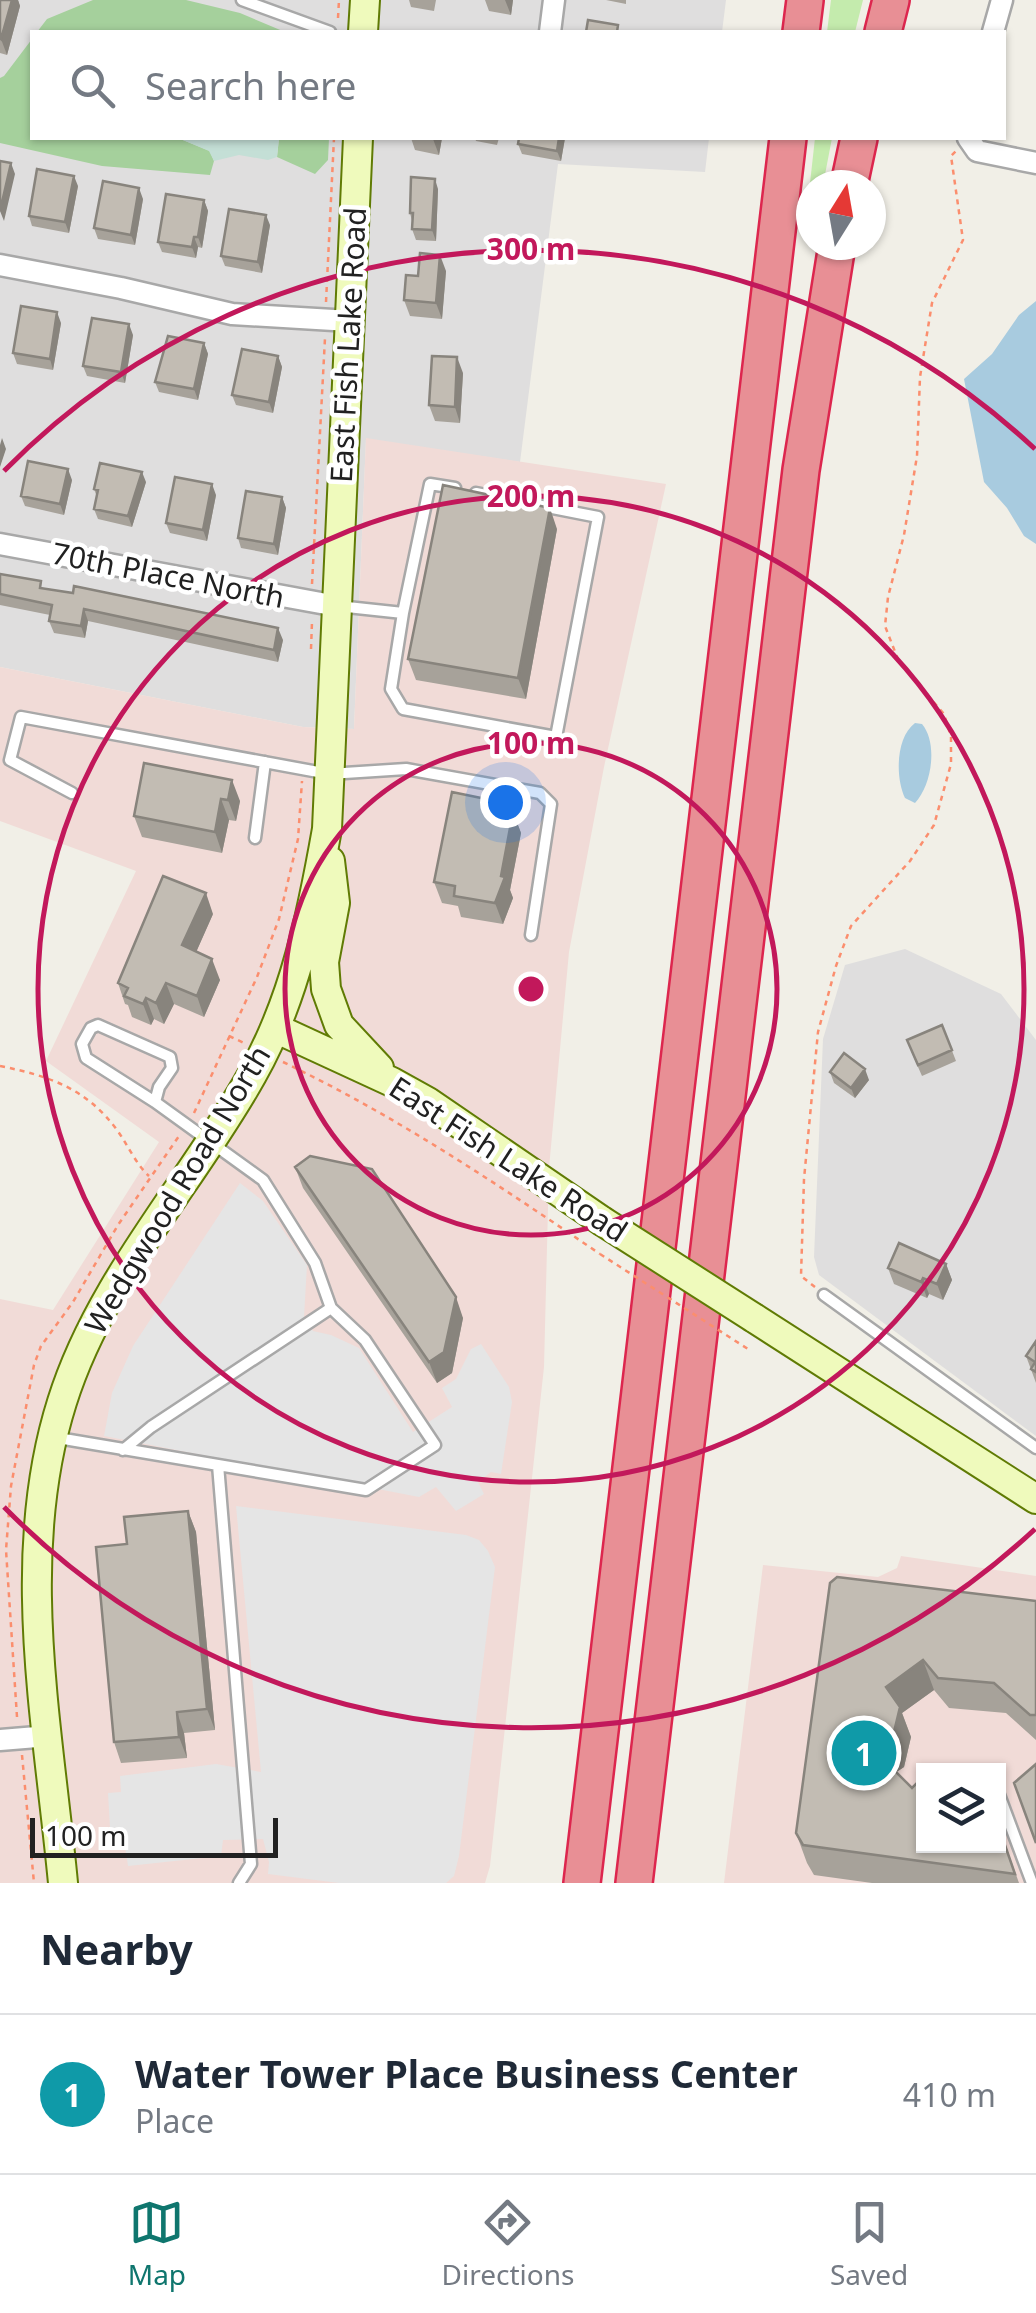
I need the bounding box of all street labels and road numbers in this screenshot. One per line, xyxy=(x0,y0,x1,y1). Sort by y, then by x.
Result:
street label: East Fish Lake Road xyxy=(320,206,375,484)
street label: 70th Place North xyxy=(49,532,288,617)
street label: Wedgwood Road North xyxy=(74,1037,279,1341)
street label: East Fish Lake Road xyxy=(382,1066,636,1251)

